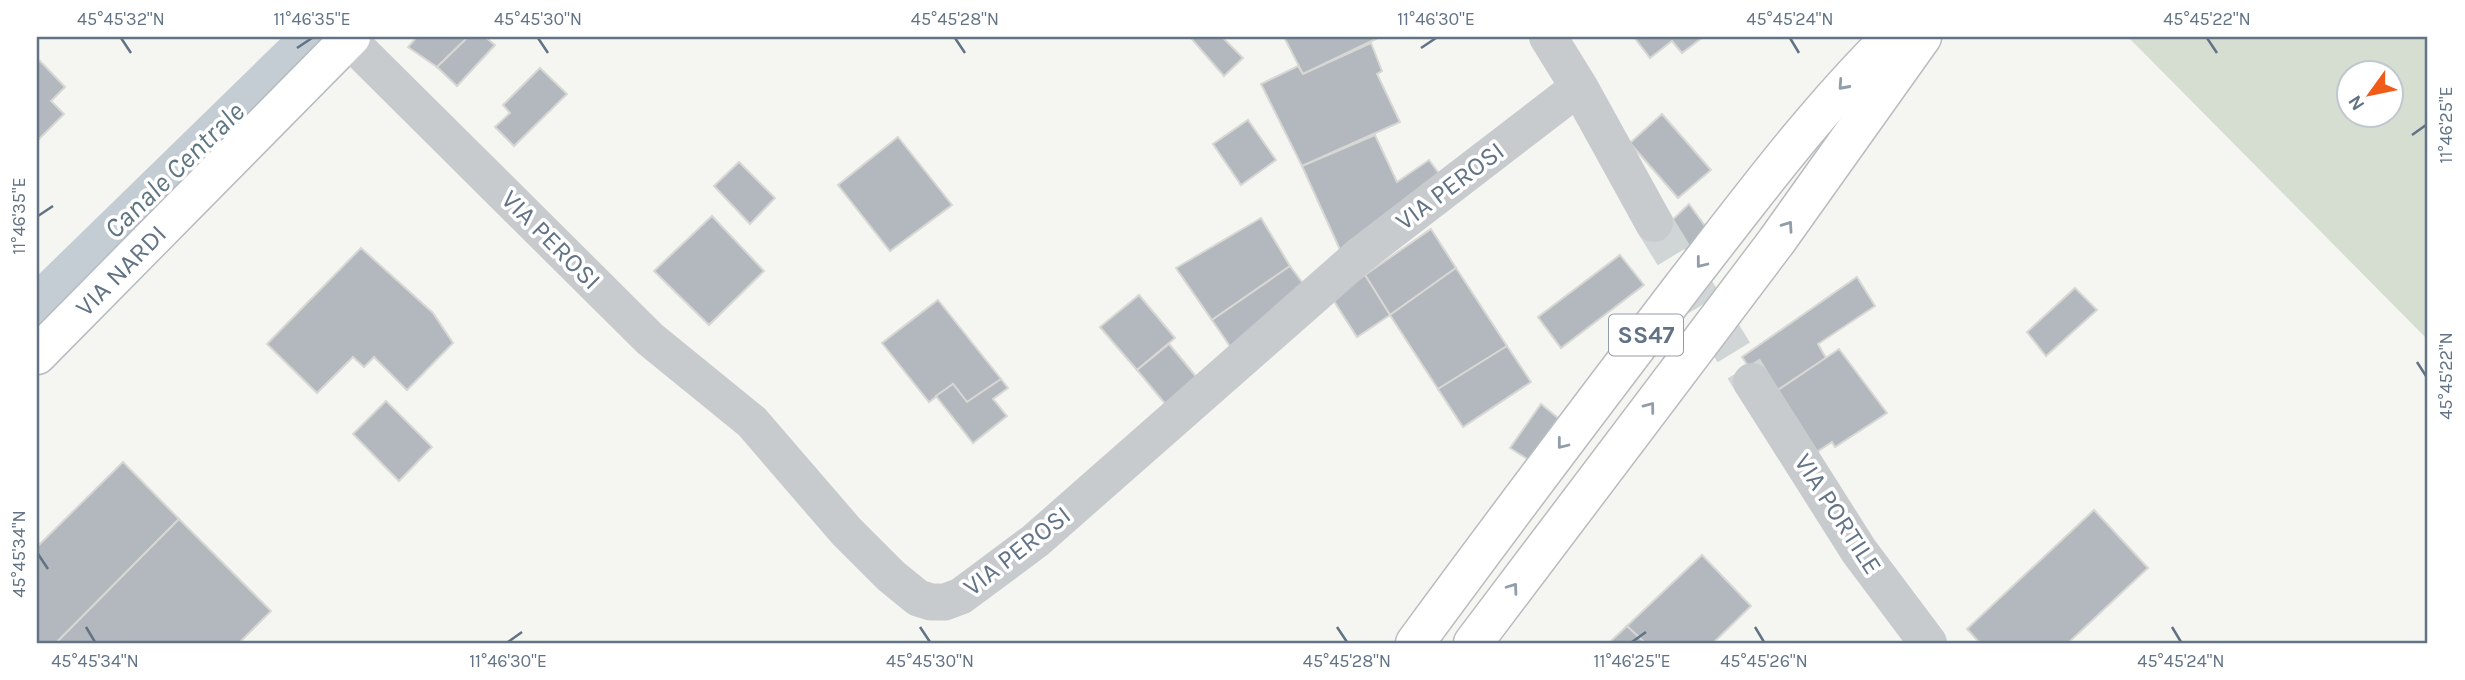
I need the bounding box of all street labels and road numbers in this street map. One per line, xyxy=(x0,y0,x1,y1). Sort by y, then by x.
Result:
street label: VIA PEROSI xyxy=(1390,135,1510,237)
street label: VIA PEROSI xyxy=(495,184,607,296)
street label: VIA NARDI xyxy=(69,218,172,323)
road number: SS47 xyxy=(1609,314,1683,356)
street label: VIA PORTILE xyxy=(1788,448,1888,580)
street label: VIA PEROSI xyxy=(957,499,1077,603)

